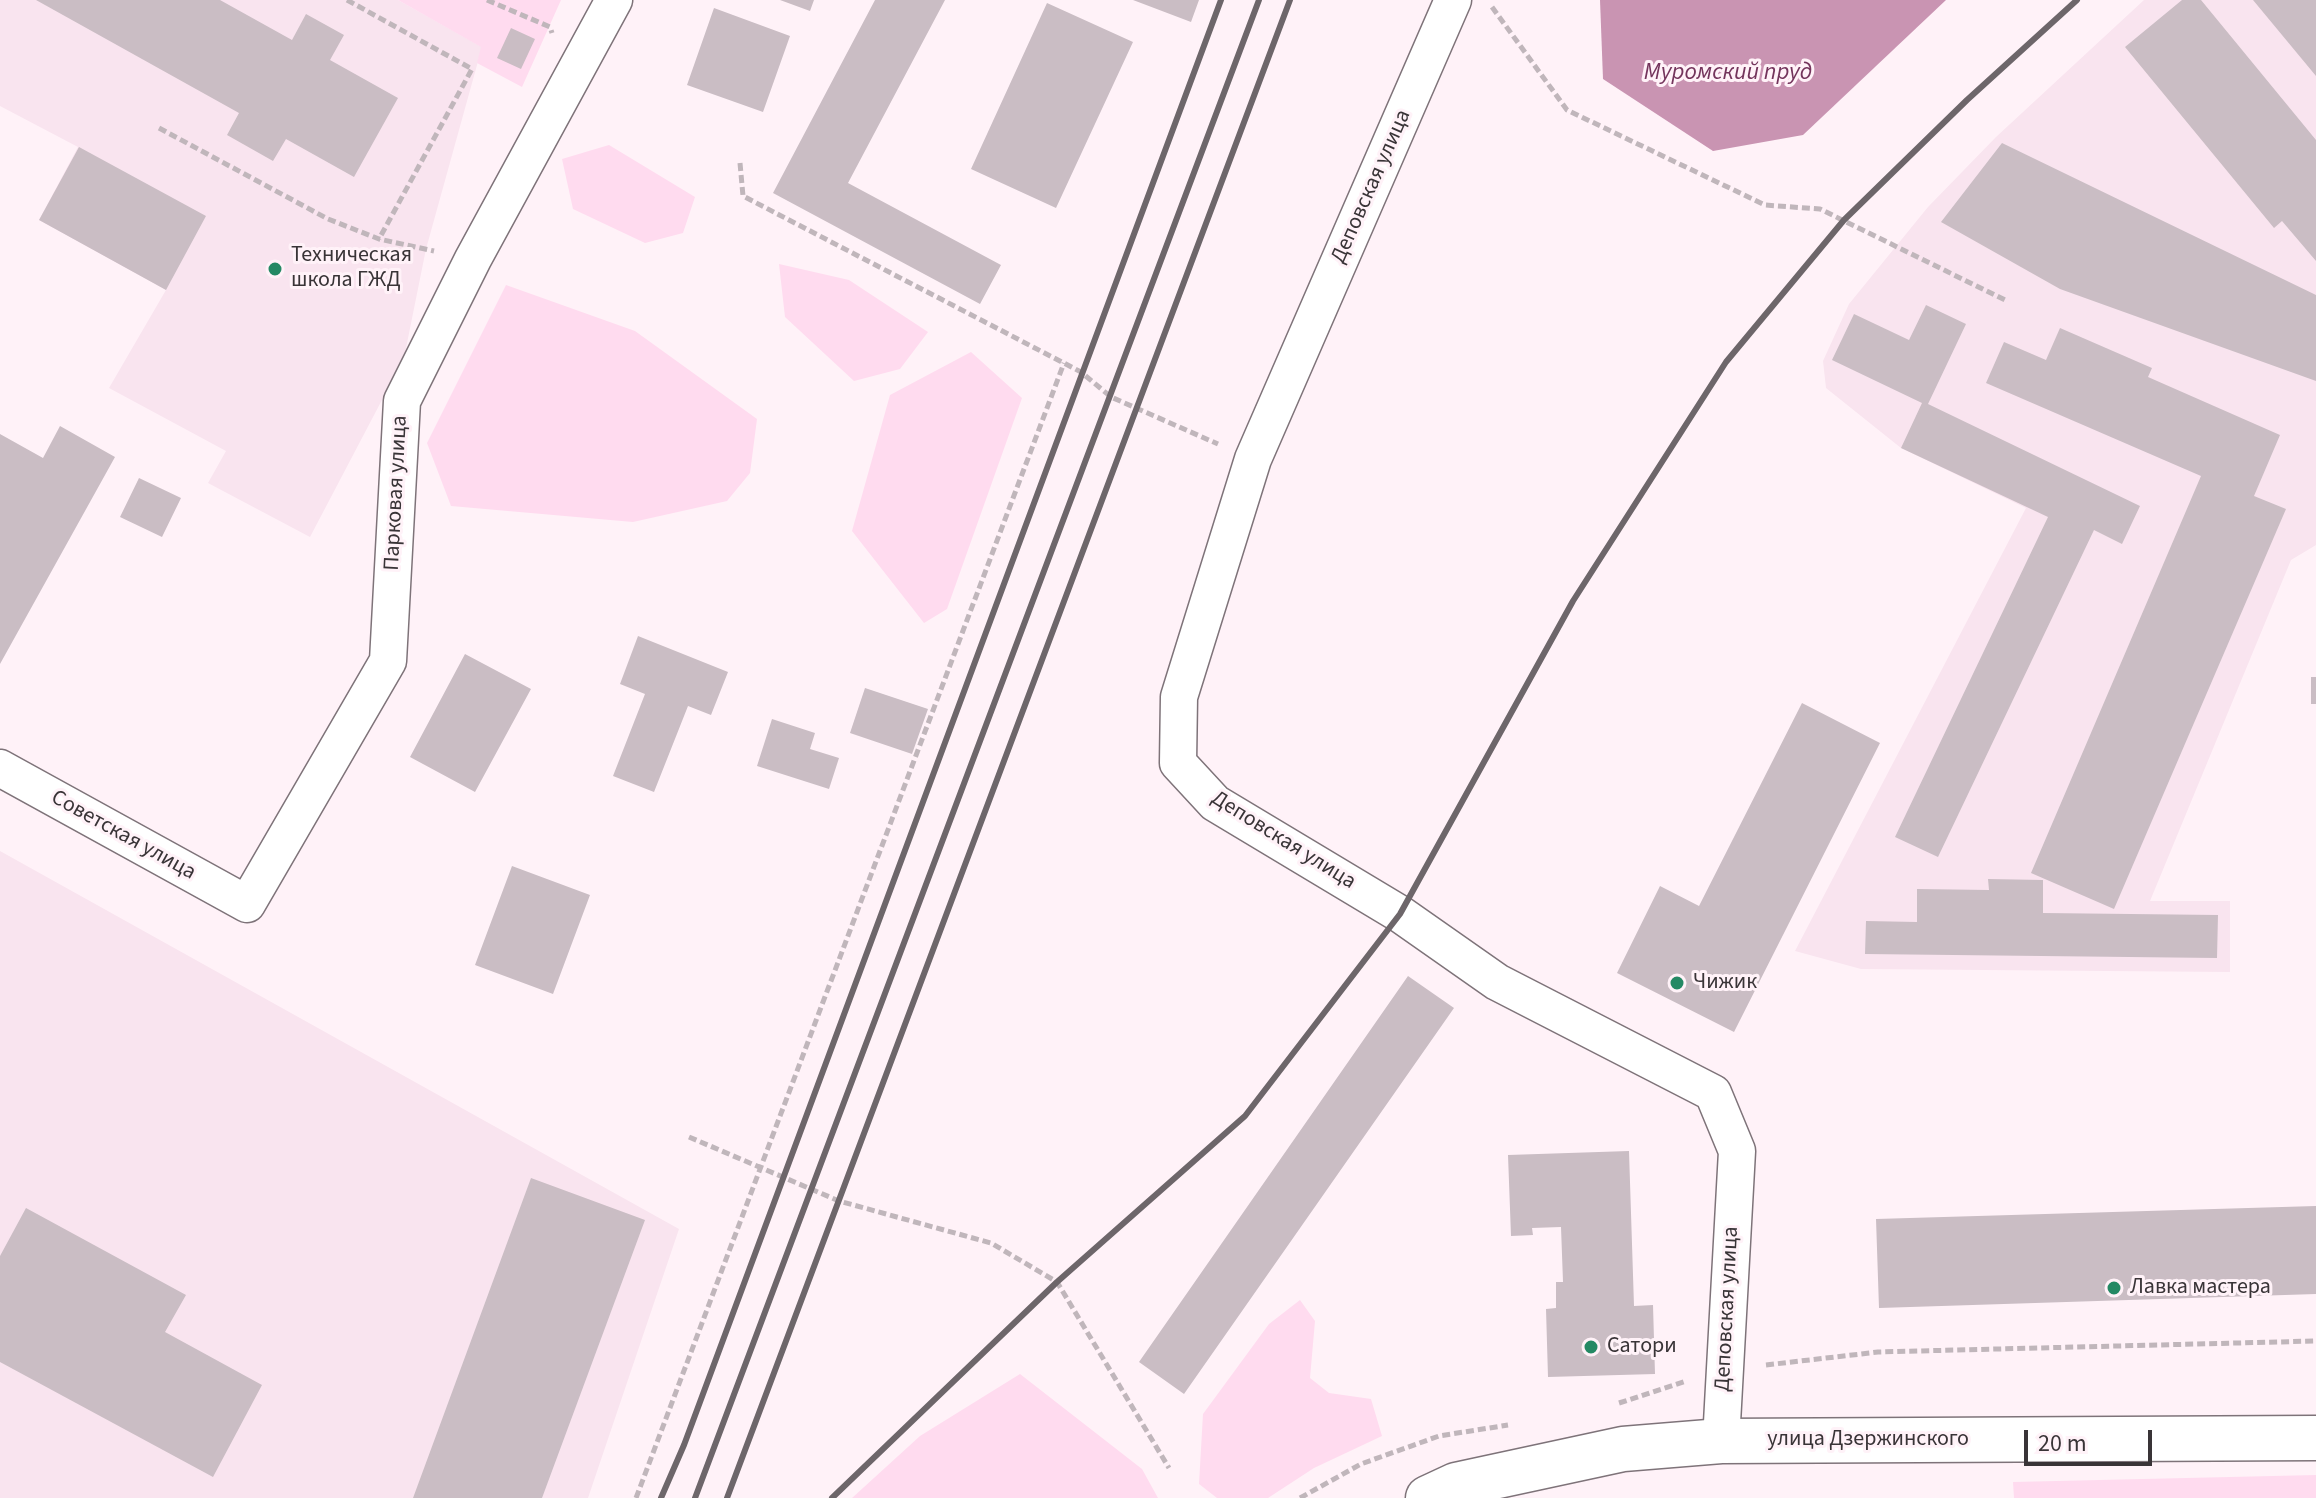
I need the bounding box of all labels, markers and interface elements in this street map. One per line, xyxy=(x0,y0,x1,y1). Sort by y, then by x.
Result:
water label: Муромский пруд xyxy=(1644,60,1812,88)
street label: Деповская улица xyxy=(1326,106,1418,268)
place label: Техническая школа ГЖД xyxy=(291,243,412,294)
marker: Техническая школа ГЖД xyxy=(266,260,284,278)
street label: Парковая улица xyxy=(380,415,414,571)
street label: Советская улица xyxy=(46,785,200,887)
street label: Деповская улица xyxy=(1206,786,1360,896)
place label: Чижик xyxy=(1693,970,1757,996)
marker: Чижик xyxy=(1668,974,1686,992)
street label: Деповская улица xyxy=(1710,1226,1746,1392)
place label: Лавка мастера xyxy=(2130,1275,2271,1301)
marker: Лавка мастера xyxy=(2105,1279,2123,1297)
place label: Сатори xyxy=(1607,1334,1677,1360)
marker: Сатори xyxy=(1582,1338,1600,1356)
scale bar xyxy=(2028,1414,2156,1464)
text: 20 m xyxy=(2038,1426,2087,1461)
street label: улица Дзержинского xyxy=(1767,1427,1969,1453)

